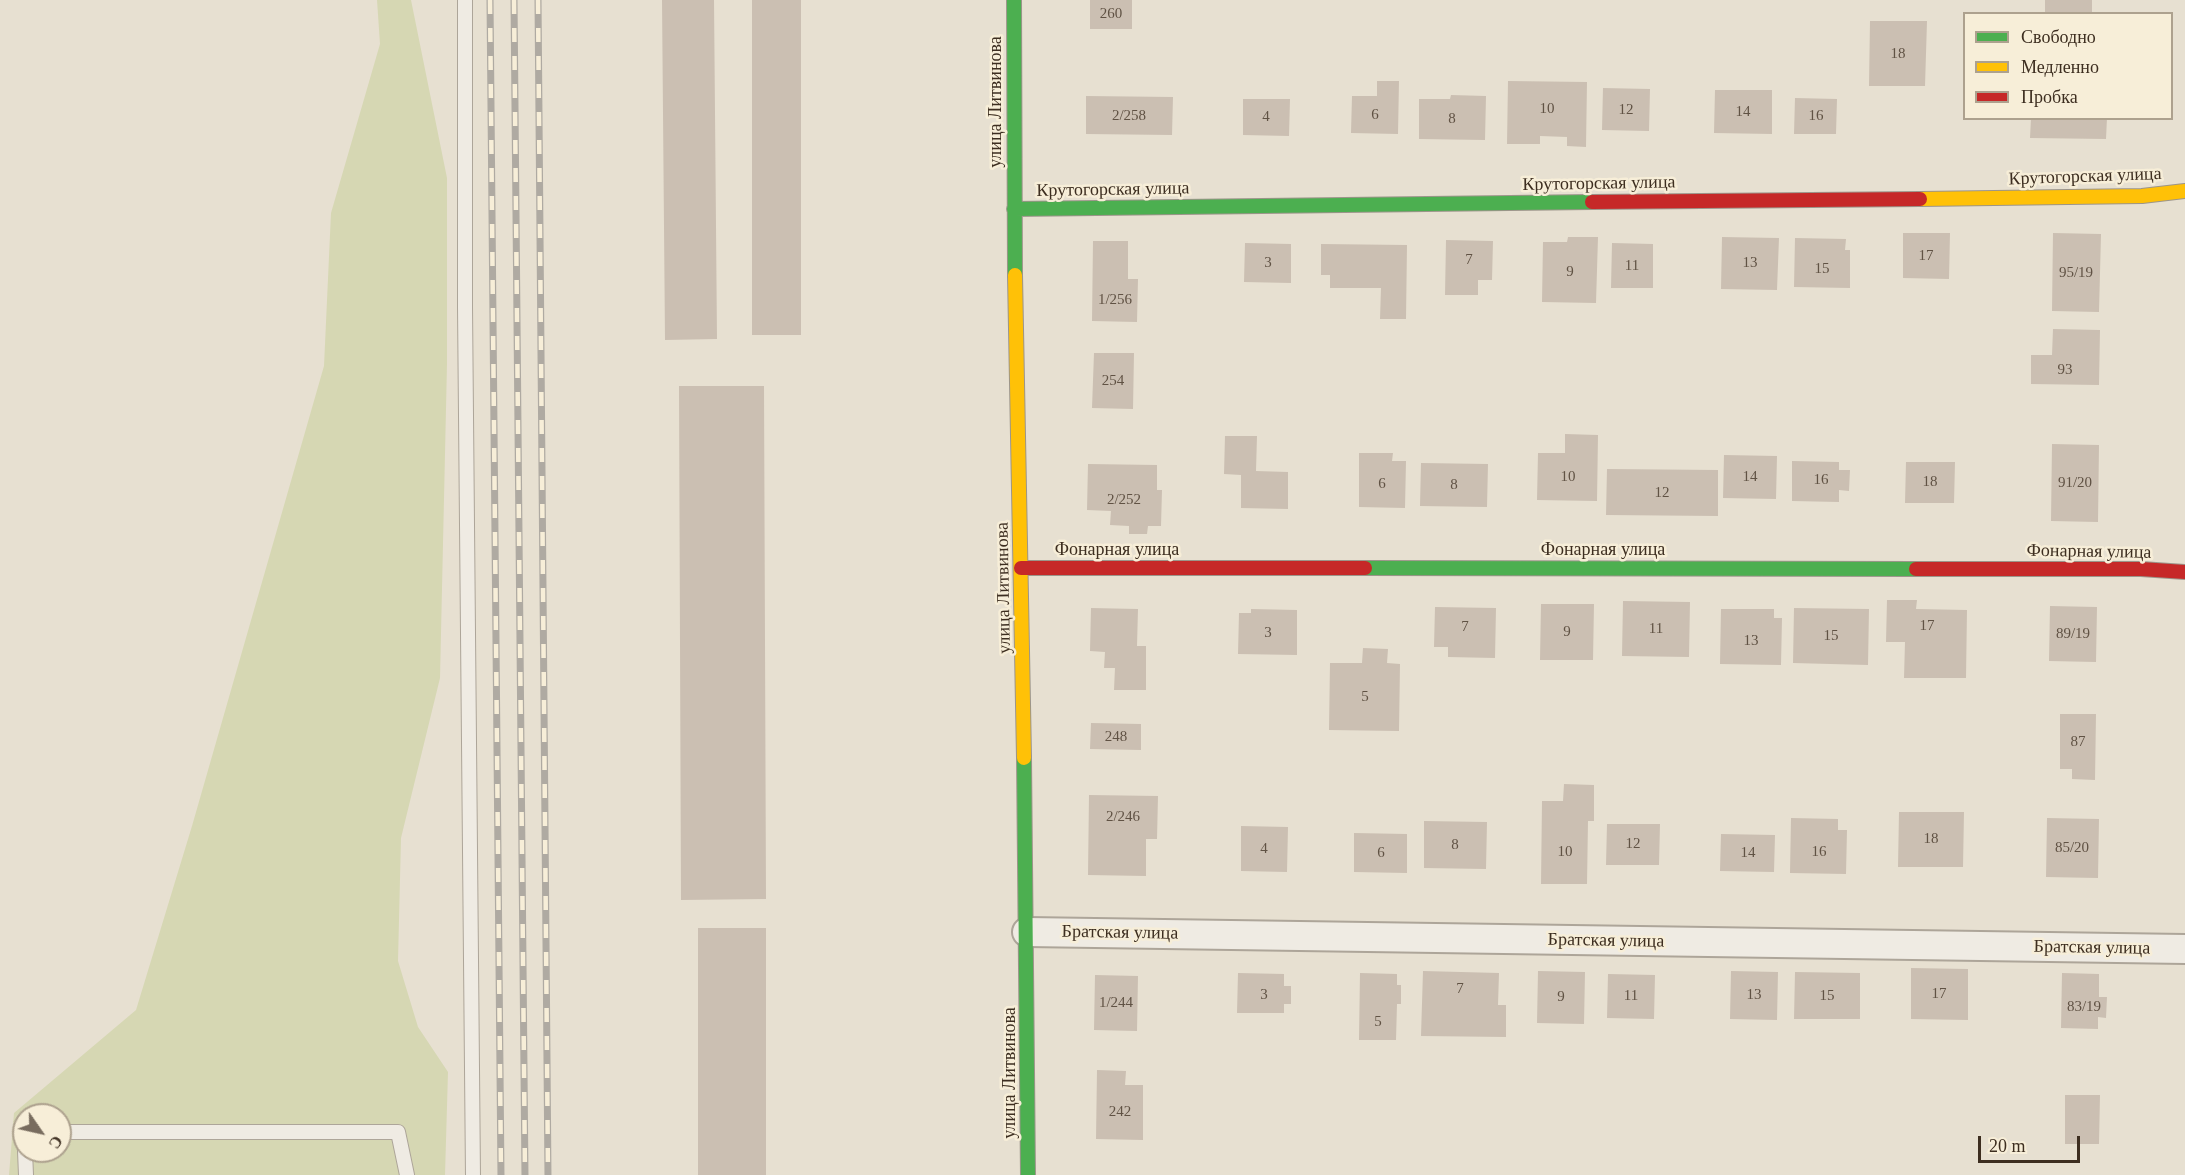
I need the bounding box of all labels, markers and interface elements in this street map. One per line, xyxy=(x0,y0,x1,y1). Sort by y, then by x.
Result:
house number: 260 xyxy=(1100,5,1122,23)
legend xyxy=(1963,12,2173,120)
text: Свободно xyxy=(2021,27,2096,47)
street label: улица Литвинова xyxy=(985,36,1007,168)
house number: 18 xyxy=(1890,45,1906,63)
text: Медленно xyxy=(2021,57,2099,77)
text: Пробка xyxy=(2021,87,2078,107)
house number: 10 xyxy=(1540,100,1554,118)
house number: 12 xyxy=(1618,101,1634,119)
house number: 14 xyxy=(1736,103,1750,121)
house number: 6 xyxy=(1371,106,1379,124)
house number: 2/258 xyxy=(1112,107,1146,125)
house number: 16 xyxy=(1808,107,1824,125)
house number: 4 xyxy=(1262,108,1270,126)
house number: 8 xyxy=(1448,110,1456,128)
street label: Крутогорская улица xyxy=(2008,164,2162,190)
street label: Крутогорская улица xyxy=(1522,172,1676,196)
street label: Крутогорская улица xyxy=(1036,178,1190,202)
house number: 17 xyxy=(1918,247,1934,265)
house number: 7 xyxy=(1465,251,1473,269)
house number: 3 xyxy=(1264,254,1272,272)
house number: 13 xyxy=(1742,254,1758,272)
house number: 11 xyxy=(1625,257,1639,275)
house number: 15 xyxy=(1814,260,1830,278)
house number: 9 xyxy=(1566,263,1574,281)
house number: 95/19 xyxy=(2059,264,2093,282)
house number: 1/256 xyxy=(1098,291,1132,309)
house number: 93 xyxy=(2058,361,2072,379)
house number: 254 xyxy=(1102,372,1124,390)
house number: 10 xyxy=(1560,468,1576,486)
house number: 14 xyxy=(1742,468,1758,486)
house number: 16 xyxy=(1814,471,1828,489)
house number: 18 xyxy=(1922,473,1938,491)
house number: 91/20 xyxy=(2058,474,2092,492)
house number: 6 xyxy=(1378,475,1386,493)
house number: 8 xyxy=(1450,476,1458,494)
house number: 12 xyxy=(1654,484,1670,502)
house number: 2/252 xyxy=(1107,491,1141,509)
street label: улица Литвинова xyxy=(992,522,1016,654)
street label: Фонарная улица xyxy=(1055,539,1179,561)
street label: Фонарная улица xyxy=(1541,539,1665,561)
street label: Фонарная улица xyxy=(2026,540,2152,564)
house number: 17 xyxy=(1920,617,1934,635)
house number: 7 xyxy=(1461,618,1469,636)
house number: 11 xyxy=(1649,620,1663,638)
house number: 9 xyxy=(1563,623,1571,641)
house number: 3 xyxy=(1264,624,1272,642)
house number: 89/19 xyxy=(2056,625,2090,643)
house number: 15 xyxy=(1824,627,1838,645)
house number: 13 xyxy=(1744,632,1758,650)
house number: 5 xyxy=(1361,688,1369,706)
house number: 248 xyxy=(1105,728,1127,746)
house number: 87 xyxy=(2070,733,2086,751)
house number: 2/246 xyxy=(1106,808,1140,826)
house number: 18 xyxy=(1924,830,1938,848)
house number: 12 xyxy=(1626,835,1640,853)
house number: 8 xyxy=(1451,836,1459,854)
house number: 85/20 xyxy=(2055,839,2089,857)
house number: 4 xyxy=(1260,840,1268,858)
house number: 10 xyxy=(1558,843,1572,861)
house number: 16 xyxy=(1812,843,1826,861)
house number: 6 xyxy=(1377,844,1385,862)
house number: 14 xyxy=(1740,844,1756,862)
street label: Братская улица xyxy=(1062,921,1178,945)
street label: Братская улица xyxy=(1548,929,1664,953)
street label: Братская улица xyxy=(2034,936,2150,960)
house number: 7 xyxy=(1456,980,1464,998)
house number: 17 xyxy=(1932,985,1946,1003)
house number: 3 xyxy=(1260,986,1268,1004)
house number: 13 xyxy=(1746,986,1762,1004)
house number: 11 xyxy=(1624,987,1638,1005)
house number: 15 xyxy=(1820,987,1834,1005)
house number: 9 xyxy=(1557,988,1565,1006)
house number: 1/244 xyxy=(1099,994,1133,1012)
house number: 83/19 xyxy=(2067,998,2101,1016)
street label: улица Литвинова xyxy=(999,1007,1021,1139)
house number: 5 xyxy=(1374,1013,1382,1031)
north arrow xyxy=(12,1103,72,1163)
house number: 242 xyxy=(1109,1103,1131,1121)
scale bar xyxy=(1981,1124,2083,1162)
text: С xyxy=(45,1133,66,1152)
text: 20 m xyxy=(1989,1136,2026,1156)

